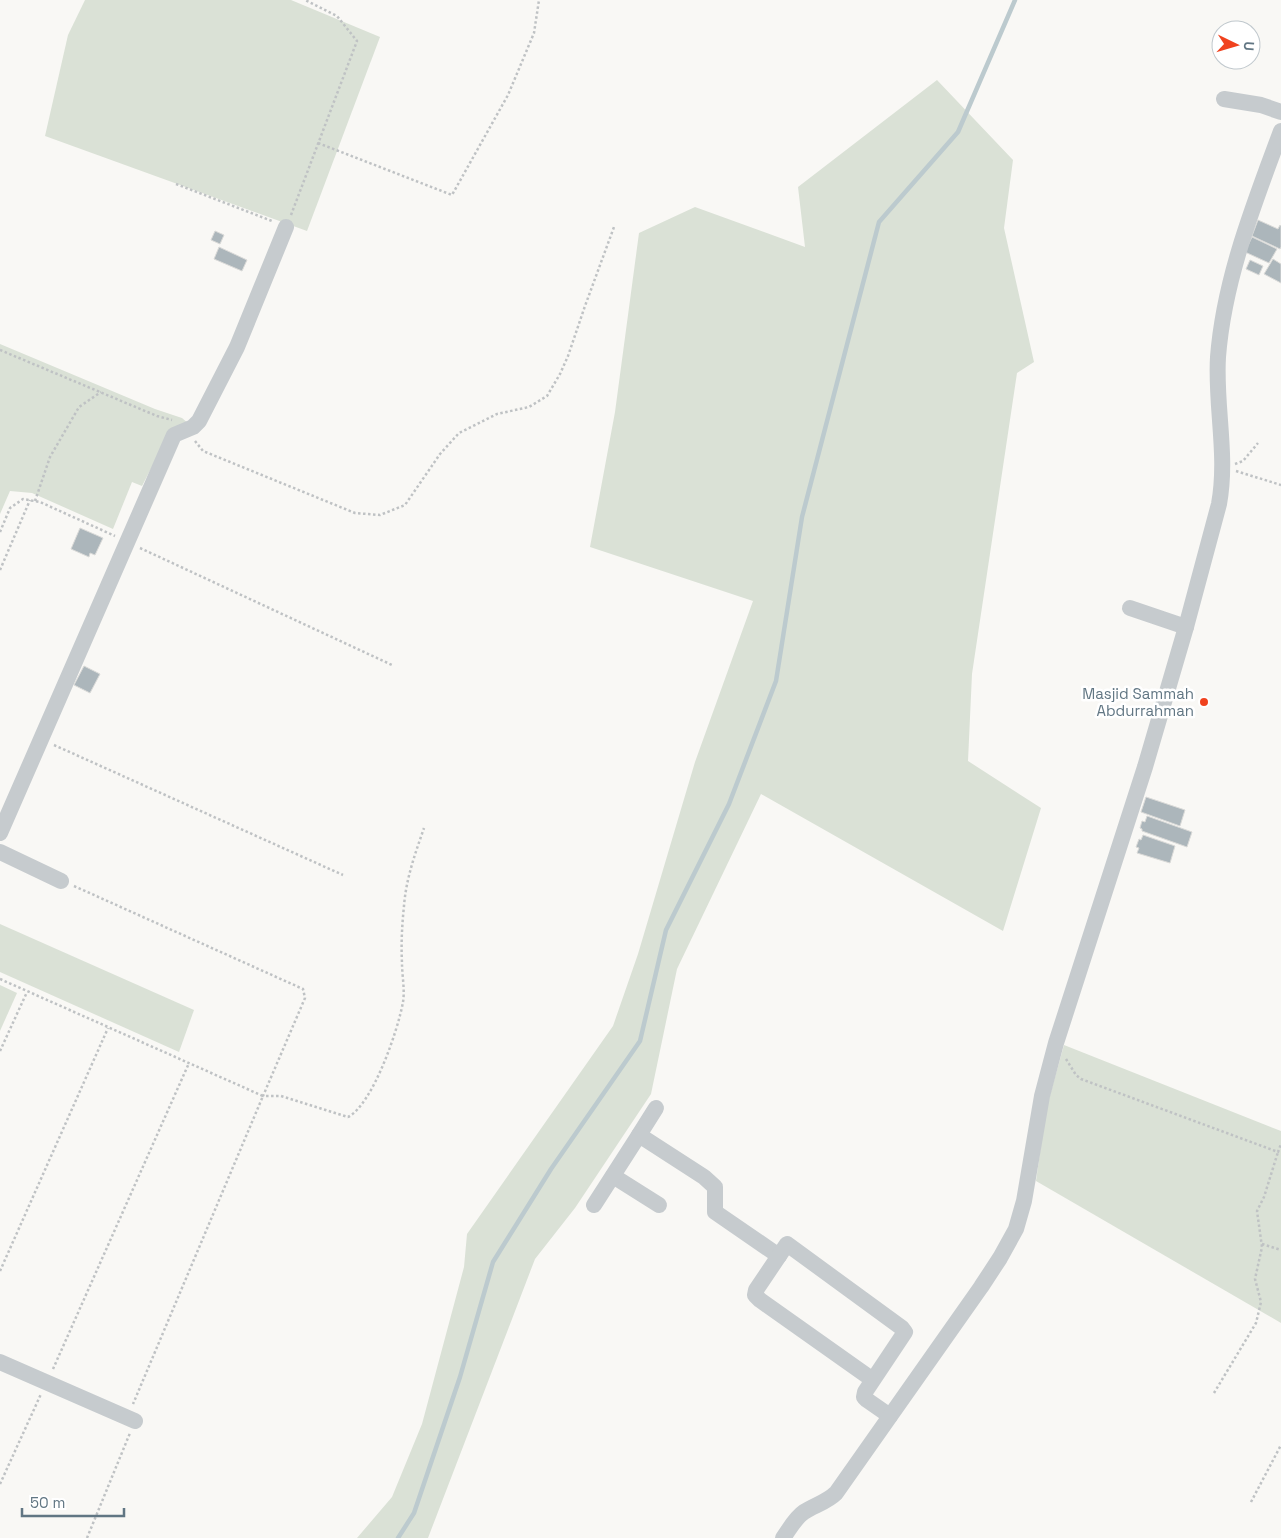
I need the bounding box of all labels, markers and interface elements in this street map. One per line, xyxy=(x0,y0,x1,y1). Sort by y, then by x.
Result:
north arrow xyxy=(1211,20,1261,70)
text: U xyxy=(1240,41,1258,52)
place label: Masjid Sammah Abdurrahman xyxy=(1082,684,1194,720)
marker: Masjid Sammah Abdurrahman xyxy=(1198,696,1210,708)
scale bar xyxy=(22,1486,125,1518)
text: 50 m xyxy=(30,1493,65,1512)

